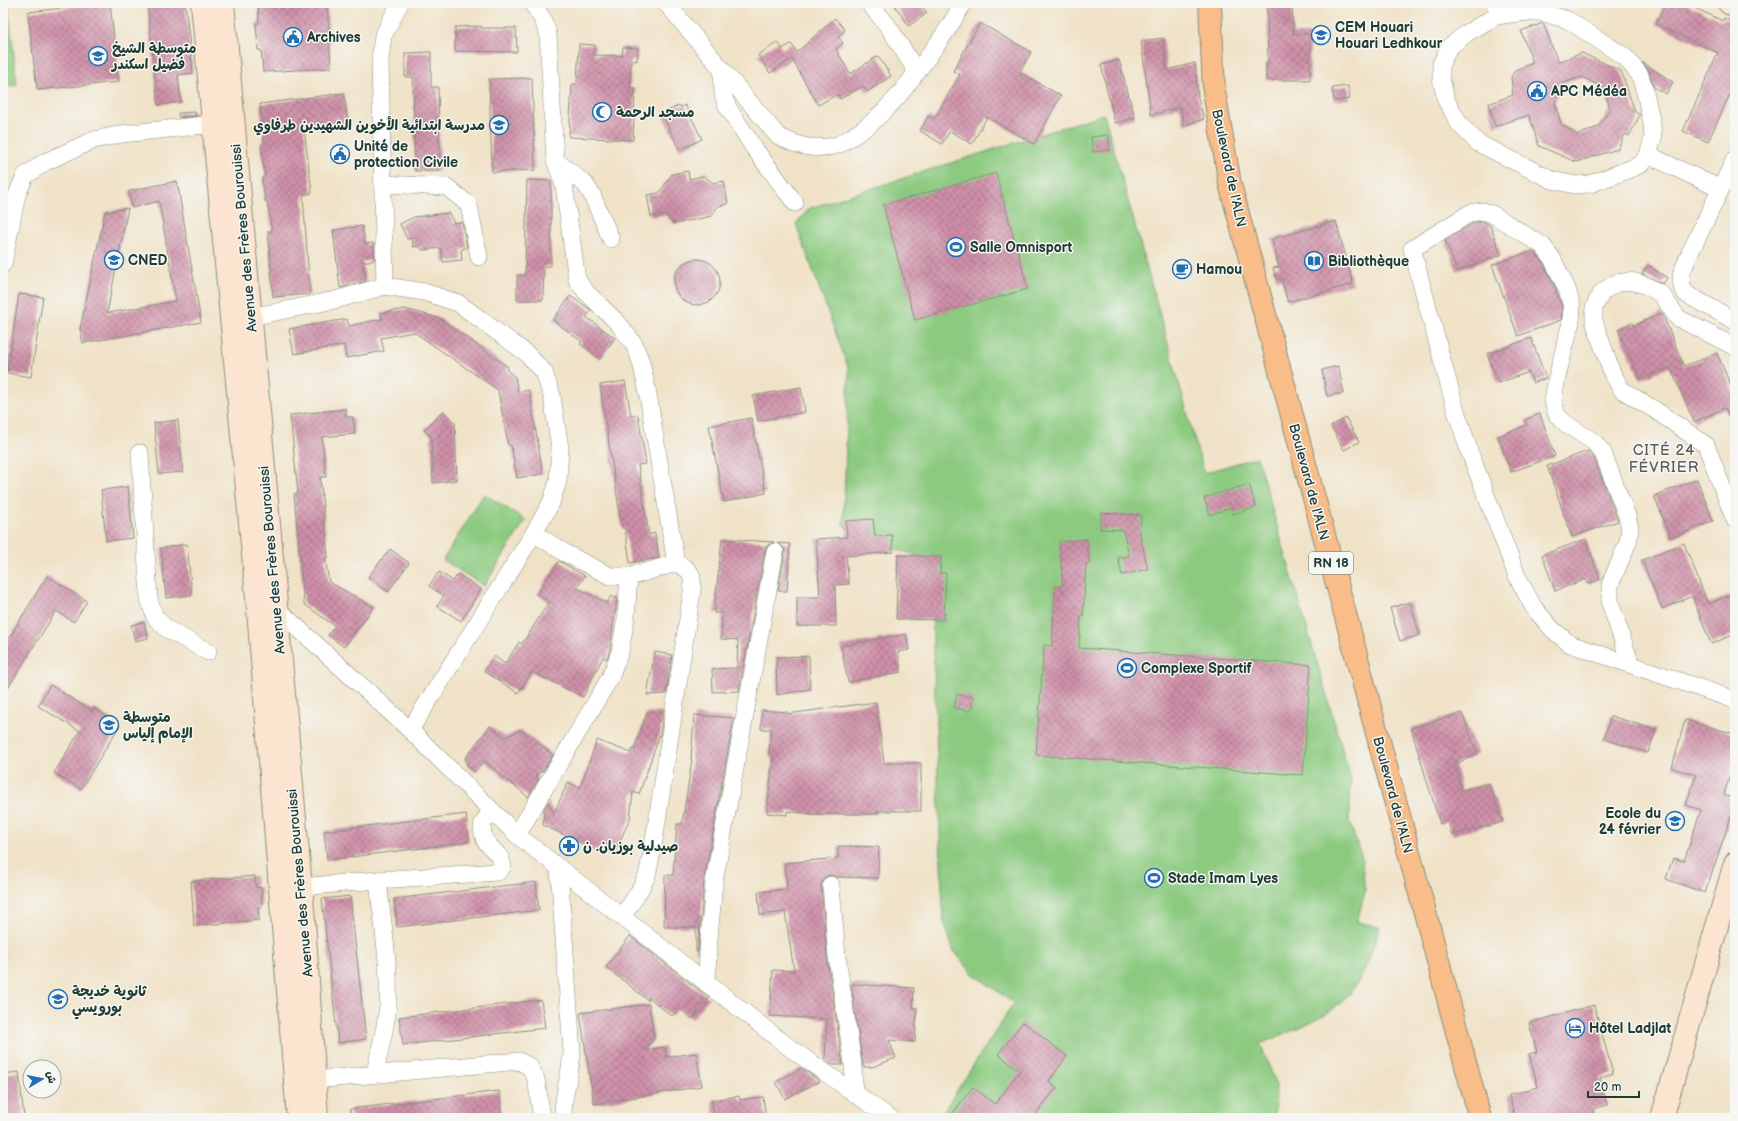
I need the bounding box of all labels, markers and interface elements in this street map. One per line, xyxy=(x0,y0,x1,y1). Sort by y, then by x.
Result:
place label: CEM Houari Houari Ledhkour xyxy=(1335,19,1443,52)
school or university icon: CEM Houari Houari Ledhkour xyxy=(1310,24,1332,46)
public building icon: Archives xyxy=(282,26,304,48)
place label: Archives xyxy=(306,29,361,46)
place label: متوسطة الشيخ فضيل اسكندر xyxy=(110,40,196,73)
school or university icon: متوسطة الشيخ فضيل اسكندر xyxy=(87,45,109,67)
public building icon: APC Médéa xyxy=(1526,80,1548,102)
place label: APC Médéa xyxy=(1550,83,1627,100)
mosque icon: مسجد الرحمة xyxy=(591,101,613,123)
place label: مسجد الرحمة xyxy=(616,104,694,121)
street label: Boulevard de l'ALN xyxy=(1208,107,1250,229)
school or university icon: مدرسة ابتدائية الأخوين الشهيدين طرفاوي xyxy=(488,114,510,136)
place label: مدرسة ابتدائية الأخوين الشهيدين طرفاوي xyxy=(253,115,485,136)
place label: Unité de protection Civile xyxy=(354,138,458,171)
street label: Avenue des Frères Bourouissi xyxy=(227,143,261,333)
public building icon: Unité de protection Civile xyxy=(329,143,351,165)
sports icon: Salle Omnisport xyxy=(945,236,967,258)
place label: Salle Omnisport xyxy=(970,239,1073,256)
school or university icon: CNED xyxy=(103,249,125,271)
library icon: Bibliothèque xyxy=(1303,250,1325,272)
place label: CNED xyxy=(128,252,168,269)
place label: Bibliothèque xyxy=(1328,253,1409,270)
cafe icon: Hamou xyxy=(1171,258,1193,280)
place label: Hamou xyxy=(1196,261,1242,278)
street label: Boulevard de l'ALN xyxy=(1285,422,1333,542)
district label: CITÉ 24 FÉVRIER xyxy=(1629,441,1699,477)
street label: Avenue des Frères Bourouissi xyxy=(255,465,289,655)
road number: RN 18 xyxy=(1309,552,1353,574)
sports icon: Complexe Sportif xyxy=(1116,657,1138,679)
place label: Complexe Sportif xyxy=(1141,660,1253,677)
place label: متوسطة الإمام إلياس xyxy=(123,709,193,744)
school or university icon: متوسطة الإمام إلياس xyxy=(98,714,120,736)
street label: Boulevard de l'ALN xyxy=(1369,735,1417,855)
street label: Avenue des Frères Bourouissi xyxy=(283,788,317,978)
place label: Ecole du 24 février xyxy=(1599,805,1661,838)
school or university icon: Ecole du 24 février xyxy=(1664,810,1686,832)
pharmacy icon: صيدلية بوزيان. ن xyxy=(558,835,580,857)
place label: صيدلية بوزيان. ن xyxy=(583,838,678,856)
sports icon: Stade Imam Lyes xyxy=(1143,867,1165,889)
place label: Stade Imam Lyes xyxy=(1168,870,1278,887)
place label: ثانوية خديجة بورويسي xyxy=(72,983,147,1020)
school or university icon: ثانوية خديجة بورويسي xyxy=(47,988,69,1010)
hotel icon: Hôtel Ladjlat xyxy=(1564,1017,1586,1039)
place label: Hôtel Ladjlat xyxy=(1589,1020,1671,1037)
north arrow xyxy=(22,1059,62,1099)
text: ش xyxy=(44,1070,59,1084)
scale bar xyxy=(1588,1073,1639,1099)
text: 20 m xyxy=(1594,1080,1621,1095)

